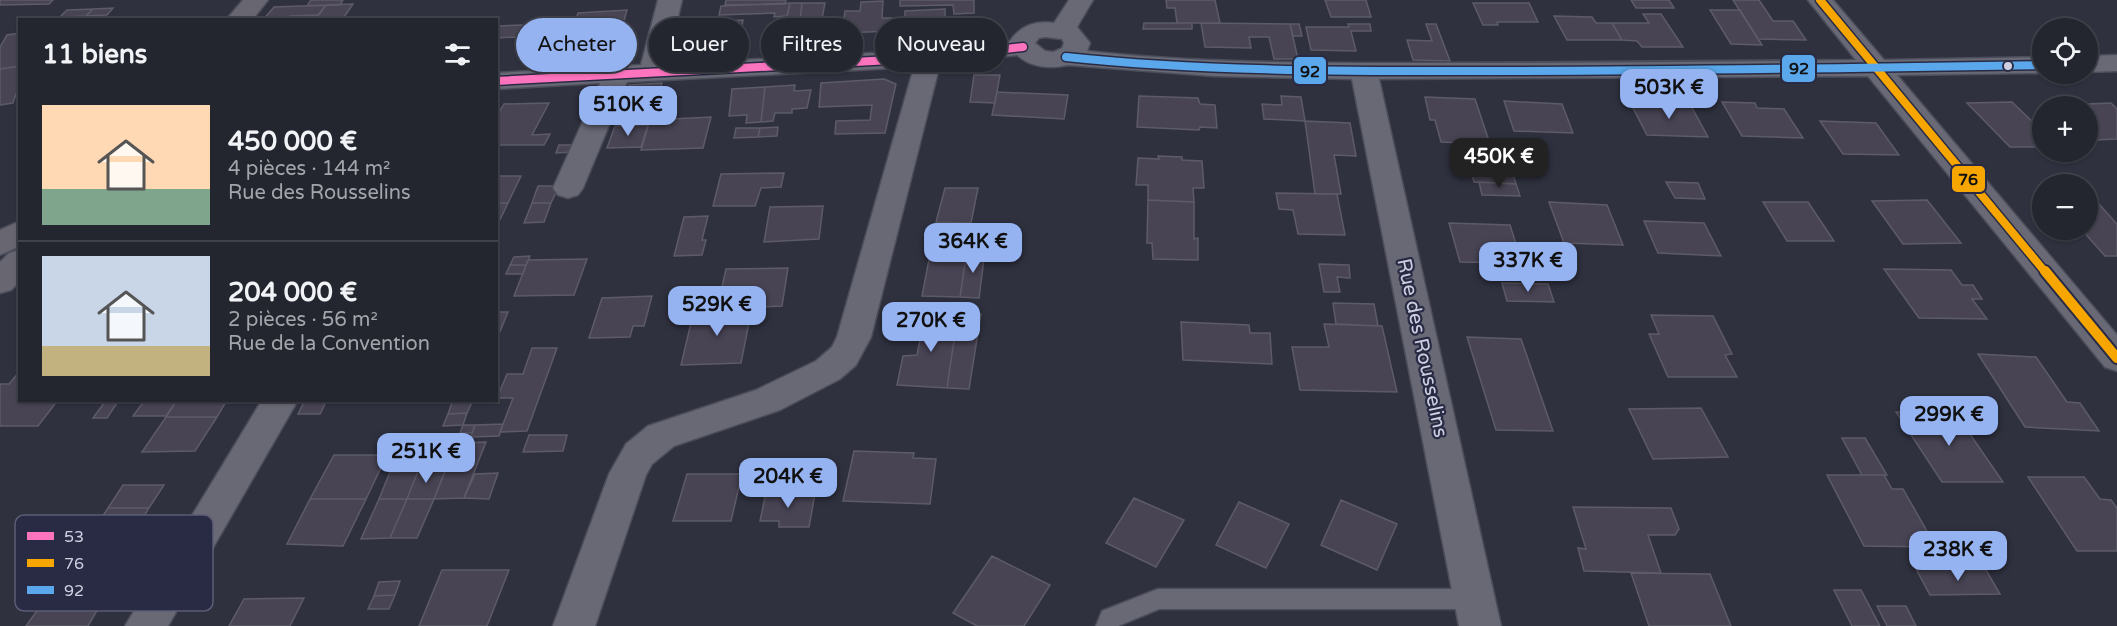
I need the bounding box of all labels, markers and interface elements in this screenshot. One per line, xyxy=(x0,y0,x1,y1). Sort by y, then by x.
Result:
chip: Acheter xyxy=(516,18,637,72)
chip: Louer xyxy=(649,18,749,72)
chip: Filtres xyxy=(761,18,863,72)
chip: Nouveau xyxy=(875,18,1007,72)
map controls xyxy=(2032,18,2098,240)
button: locate xyxy=(2032,18,2098,84)
icon: filters xyxy=(441,38,474,71)
text: 11 biens xyxy=(42,39,147,70)
line badge: 92 xyxy=(1781,54,1816,83)
line badge: 92 xyxy=(1293,56,1327,85)
text: 92 xyxy=(1789,59,1809,79)
unlabelled marker xyxy=(2002,60,2014,72)
text: 92 xyxy=(1300,62,1320,82)
pin: 503K € xyxy=(1620,69,1718,120)
text: 503K € xyxy=(1634,76,1704,100)
pin: 510K € xyxy=(579,86,677,137)
text: 510K € xyxy=(593,93,663,117)
button: + xyxy=(2032,96,2098,162)
text: 450 000 € xyxy=(228,126,357,157)
icon: home xyxy=(90,129,162,201)
pin: 450K € xyxy=(1450,138,1548,189)
text: 450K € xyxy=(1464,145,1534,169)
text: 4 pièces · 144 m² xyxy=(228,157,390,181)
line badge: 76 xyxy=(1951,165,1986,193)
text: 76 xyxy=(1958,170,1978,190)
button: − xyxy=(2032,174,2098,240)
text: Rue des Rousselins xyxy=(228,181,411,205)
pin: 364K € xyxy=(924,223,1022,274)
text: 364K € xyxy=(938,230,1008,254)
pin: 337K € xyxy=(1479,242,1577,293)
text: 337K € xyxy=(1493,249,1563,273)
street label: Rue des Rousselins xyxy=(1391,256,1453,440)
text: 204 000 € xyxy=(228,277,357,308)
icon: home xyxy=(90,280,162,352)
pin: 529K € xyxy=(668,286,766,337)
text: 529K € xyxy=(682,293,752,317)
pin: 270K € xyxy=(882,302,980,353)
text: 2 pièces · 56 m² xyxy=(228,308,378,332)
text: 270K € xyxy=(896,309,966,333)
text: Rue de la Convention xyxy=(228,332,430,356)
pin: 299K € xyxy=(1900,396,1998,447)
text: 299K € xyxy=(1914,403,1984,427)
pin: 251K € xyxy=(377,433,475,484)
text: 251K € xyxy=(391,440,461,464)
pin: 204K € xyxy=(739,458,837,509)
text: 204K € xyxy=(753,465,823,489)
legend xyxy=(15,515,213,611)
text: 53 xyxy=(64,527,84,547)
pin: 238K € xyxy=(1909,531,2007,582)
text: 238K € xyxy=(1923,538,1993,562)
text: 76 xyxy=(64,554,84,574)
text: 92 xyxy=(64,581,84,601)

